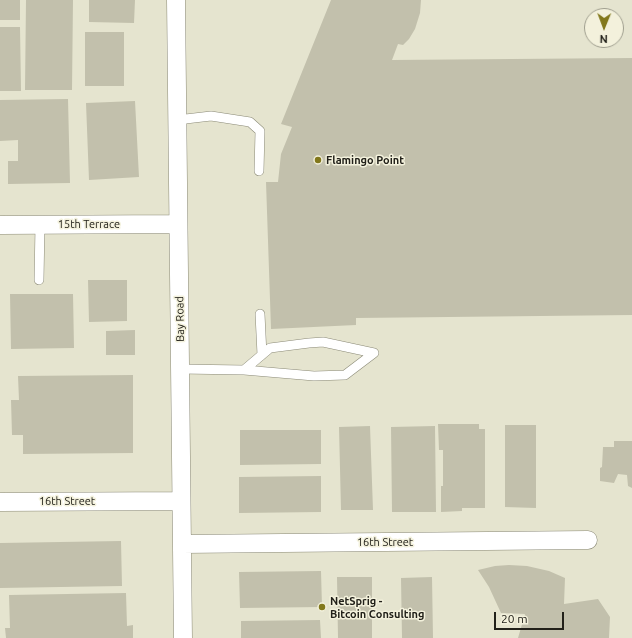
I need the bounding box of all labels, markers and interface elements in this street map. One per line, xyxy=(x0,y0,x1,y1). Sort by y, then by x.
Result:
north arrow xyxy=(584,8,624,48)
text: N xyxy=(600,33,608,45)
place label: Flamingo Point xyxy=(326,153,404,167)
marker: Flamingo Point xyxy=(313,155,323,165)
street label: 15th Terrace xyxy=(58,217,120,231)
street label: Bay Road xyxy=(173,296,187,342)
street label: 16th Street xyxy=(39,494,95,508)
street label: 16th Street xyxy=(357,535,413,549)
place label: NetSprig - Bitcoin Consulting xyxy=(330,594,424,620)
marker: NetSprig - Bitcoin Consulting xyxy=(317,602,327,612)
scale bar xyxy=(496,604,566,630)
text: 20 m xyxy=(501,612,528,625)

